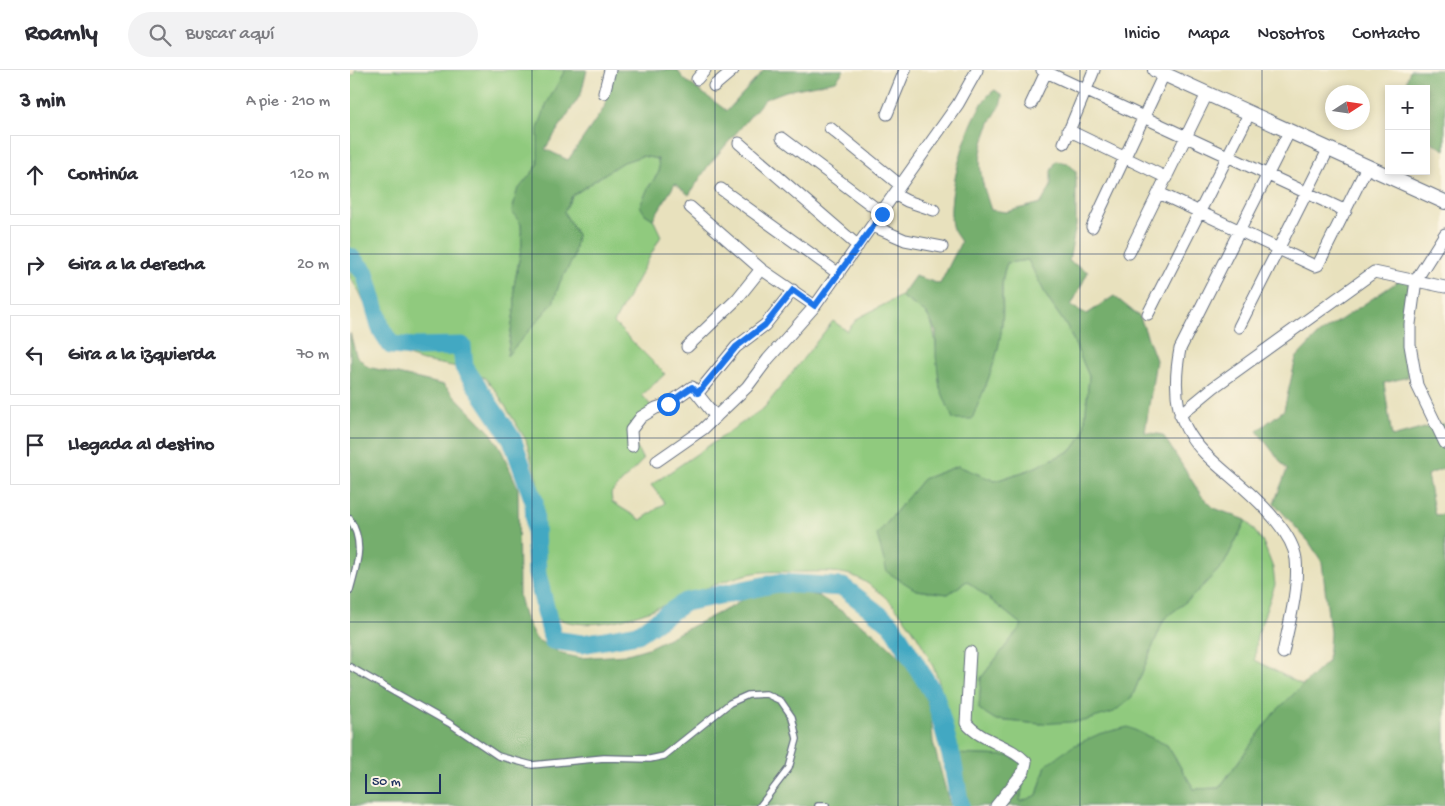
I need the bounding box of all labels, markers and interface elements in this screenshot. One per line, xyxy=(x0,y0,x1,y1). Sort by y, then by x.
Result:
search box xyxy=(128,12,478,57)
text: Roamly xyxy=(25,20,98,49)
icon: search xyxy=(146,21,174,49)
text: Buscar aquí xyxy=(186,23,274,46)
text: Inicio xyxy=(1124,24,1160,45)
text: Mapa xyxy=(1188,24,1229,45)
text: Nosotros xyxy=(1257,24,1324,45)
text: Contacto xyxy=(1352,24,1420,45)
north arrow xyxy=(1325,85,1370,130)
map controls xyxy=(1385,85,1430,175)
button: + xyxy=(1385,85,1430,130)
text: 3 min xyxy=(20,90,65,115)
text: A pie · 210 m xyxy=(246,93,330,112)
button: − xyxy=(1385,130,1430,175)
icon: ahead xyxy=(21,161,49,189)
text: Continúa xyxy=(68,164,138,187)
text: 120 m xyxy=(290,166,329,185)
route end xyxy=(871,203,894,226)
icon: right xyxy=(21,251,49,279)
text: Gira a la derecha xyxy=(68,254,205,277)
text: 20 m xyxy=(297,256,329,275)
icon: left xyxy=(21,341,49,369)
text: Gira a la izquierda xyxy=(68,344,215,367)
text: 70 m xyxy=(296,346,329,365)
route start xyxy=(657,393,680,416)
icon: arrive xyxy=(21,431,49,459)
text: Llegada al destino xyxy=(68,434,214,457)
scale bar xyxy=(365,771,441,794)
text: 50 m xyxy=(372,774,401,791)

